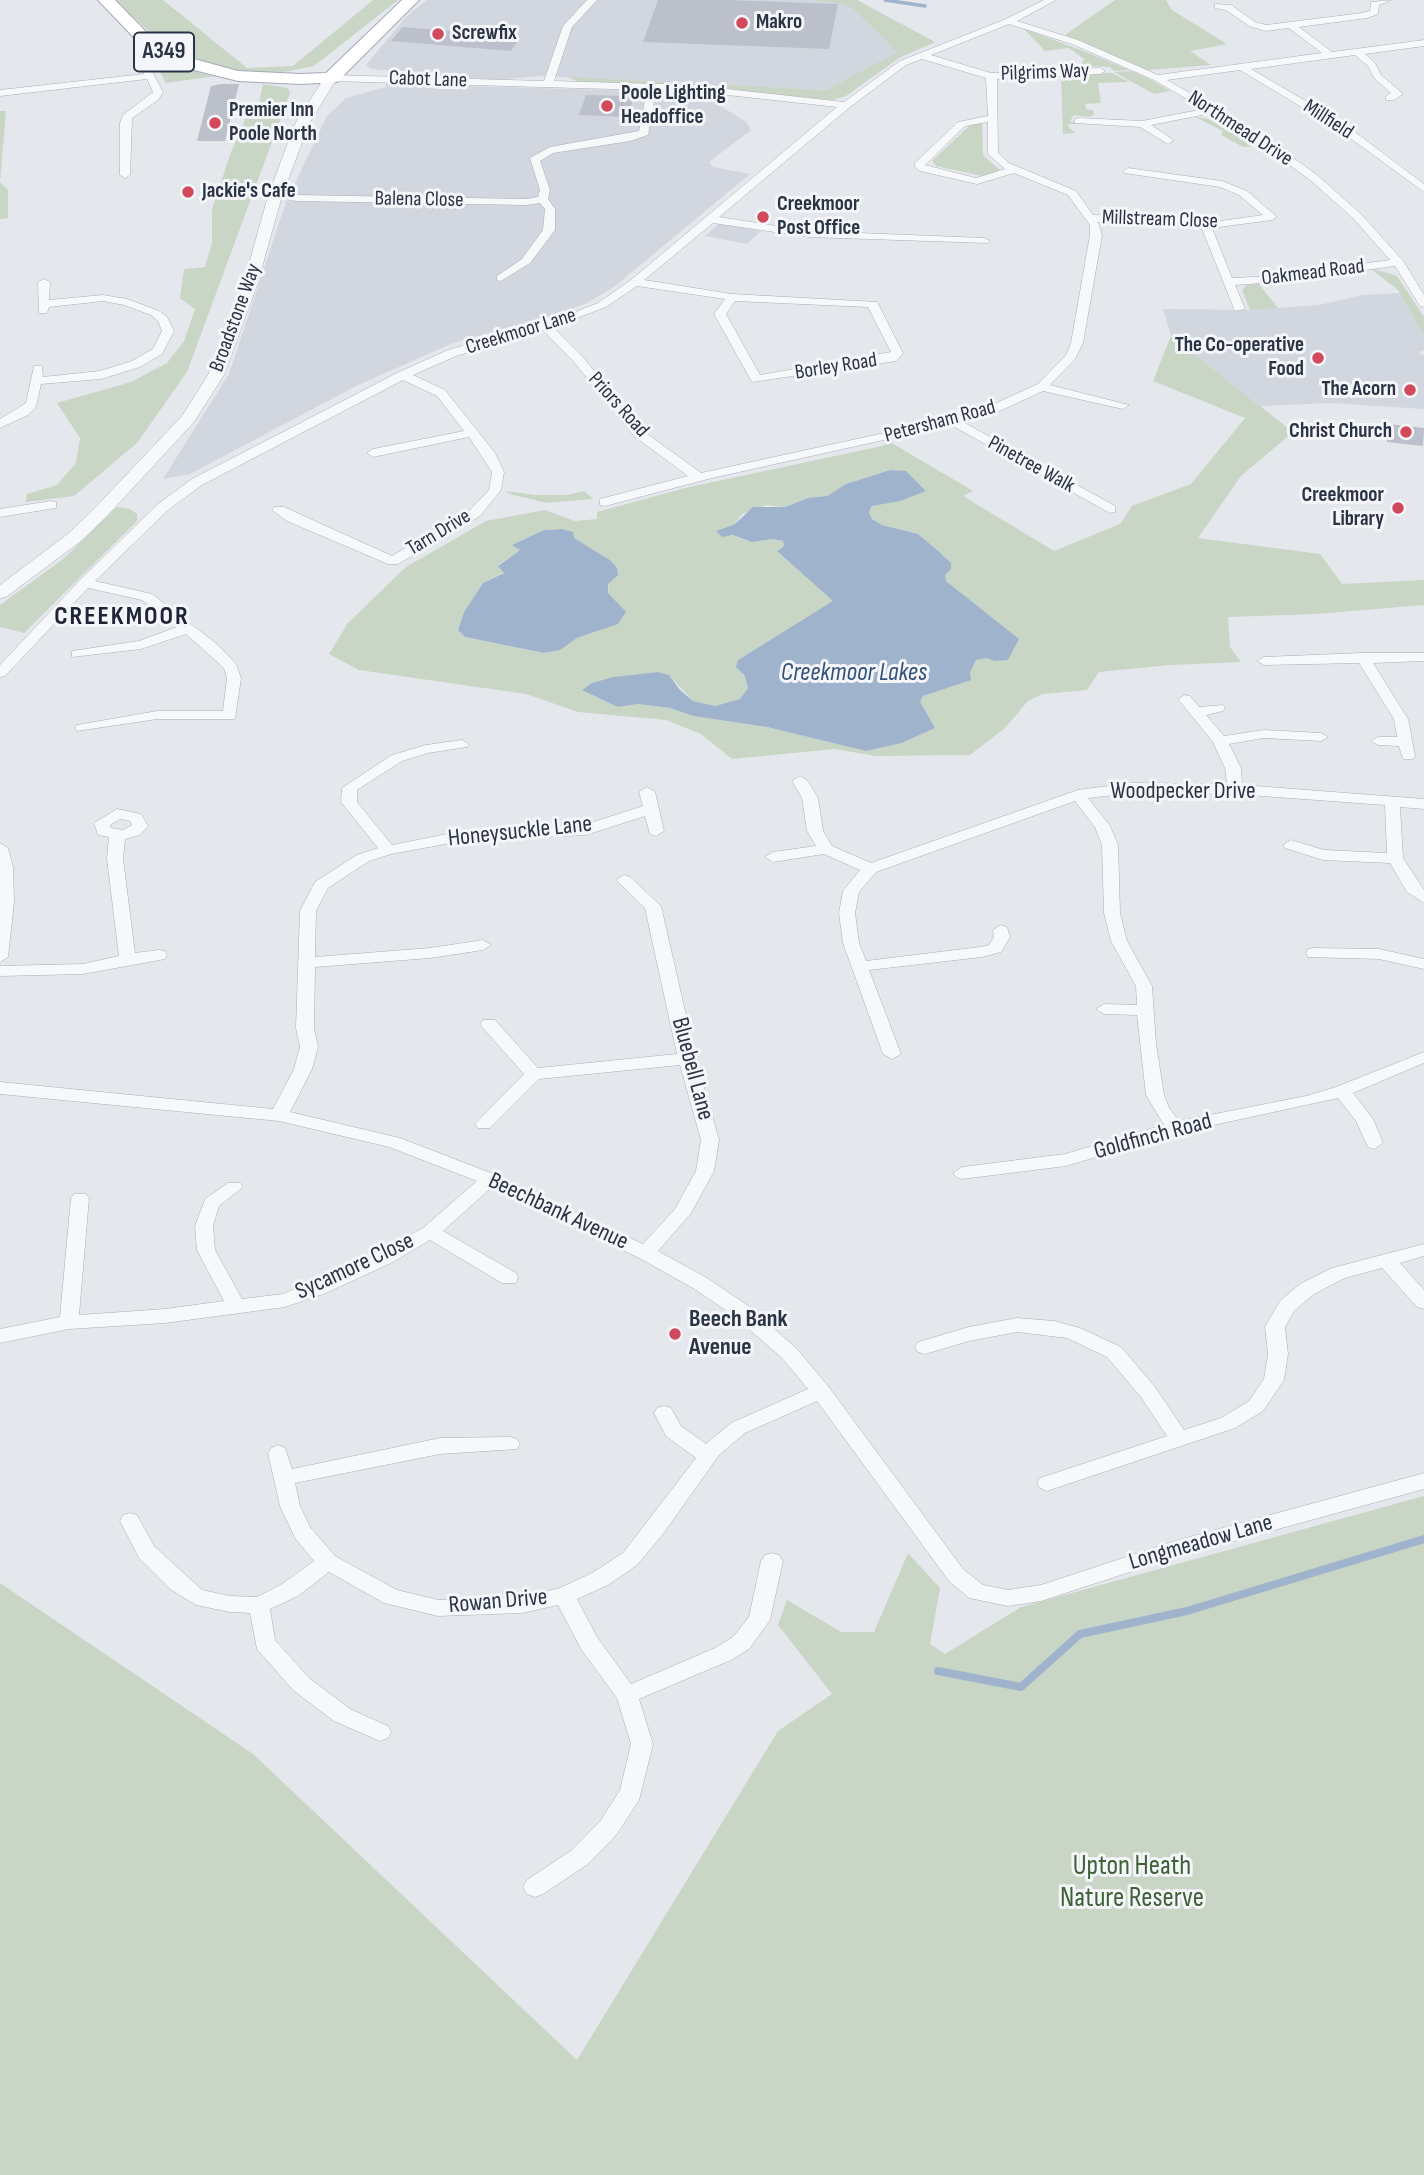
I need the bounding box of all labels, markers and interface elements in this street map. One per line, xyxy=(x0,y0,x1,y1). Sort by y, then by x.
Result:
place label: Makro xyxy=(756,10,802,36)
marker: Makro xyxy=(734,15,750,31)
place label: Screwfix xyxy=(452,21,517,47)
marker: Screwfix xyxy=(430,26,446,42)
road number: A349 xyxy=(134,32,194,72)
street label: Pilgrims Way xyxy=(1000,59,1090,87)
street label: Cabot Lane xyxy=(388,66,468,94)
place label: Poole Lighting Headoffice xyxy=(621,81,725,131)
street label: Northmead Drive xyxy=(1183,86,1297,172)
street label: Millfield xyxy=(1298,95,1358,145)
place label: Premier Inn Poole North xyxy=(229,98,317,148)
marker: Poole Lighting Headoffice xyxy=(599,98,615,114)
marker: Premier Inn Poole North xyxy=(207,115,223,131)
place label: Jackie's Cafe xyxy=(202,179,296,205)
marker: Jackie's Cafe xyxy=(180,184,196,200)
street label: Balena Close xyxy=(374,187,464,213)
place label: Creekmoor Post Office xyxy=(777,192,860,242)
street label: Millstream Close xyxy=(1102,205,1218,235)
marker: Creekmoor Post Office xyxy=(755,209,771,225)
street label: Oakmead Road xyxy=(1260,254,1366,292)
street label: Broadstone Way xyxy=(205,261,267,375)
street label: Creekmoor Lane xyxy=(463,303,579,361)
place label: The Co-operative Food xyxy=(1175,333,1304,383)
street label: Borley Road xyxy=(793,348,879,386)
marker: The Co-operative Food xyxy=(1310,350,1326,366)
street label: Priors Road xyxy=(582,367,654,443)
place label: The Acorn xyxy=(1321,377,1396,403)
marker: The Acorn xyxy=(1402,382,1418,398)
street label: Petersham Road xyxy=(882,395,998,449)
place label: Christ Church xyxy=(1289,419,1392,445)
marker: Christ Church xyxy=(1398,424,1414,440)
street label: Pinetree Walk xyxy=(983,431,1079,499)
place label: Creekmoor Library xyxy=(1302,483,1384,533)
marker: Creekmoor Library xyxy=(1390,500,1406,516)
street label: Tarn Drive xyxy=(402,504,476,562)
district label: CREEKMOOR xyxy=(55,601,189,633)
water label: Creekmoor Lakes xyxy=(781,657,927,689)
street label: Woodpecker Drive xyxy=(1110,778,1256,806)
street label: Honeysuckle Lane xyxy=(447,810,593,854)
street label: Bluebell Lane xyxy=(664,1014,720,1124)
street label: Goldfinch Road xyxy=(1091,1107,1215,1167)
street label: Beechbank Avenue xyxy=(484,1167,632,1257)
street label: Sycamore Close xyxy=(291,1227,419,1307)
place label: Beech Bank Avenue xyxy=(689,1306,788,1362)
marker: Beech Bank Avenue xyxy=(667,1326,683,1342)
street label: Longmeadow Lane xyxy=(1126,1509,1276,1577)
street label: Rowan Drive xyxy=(447,1583,549,1621)
park label: Upton Heath Nature Reserve xyxy=(1060,1850,1204,1916)

